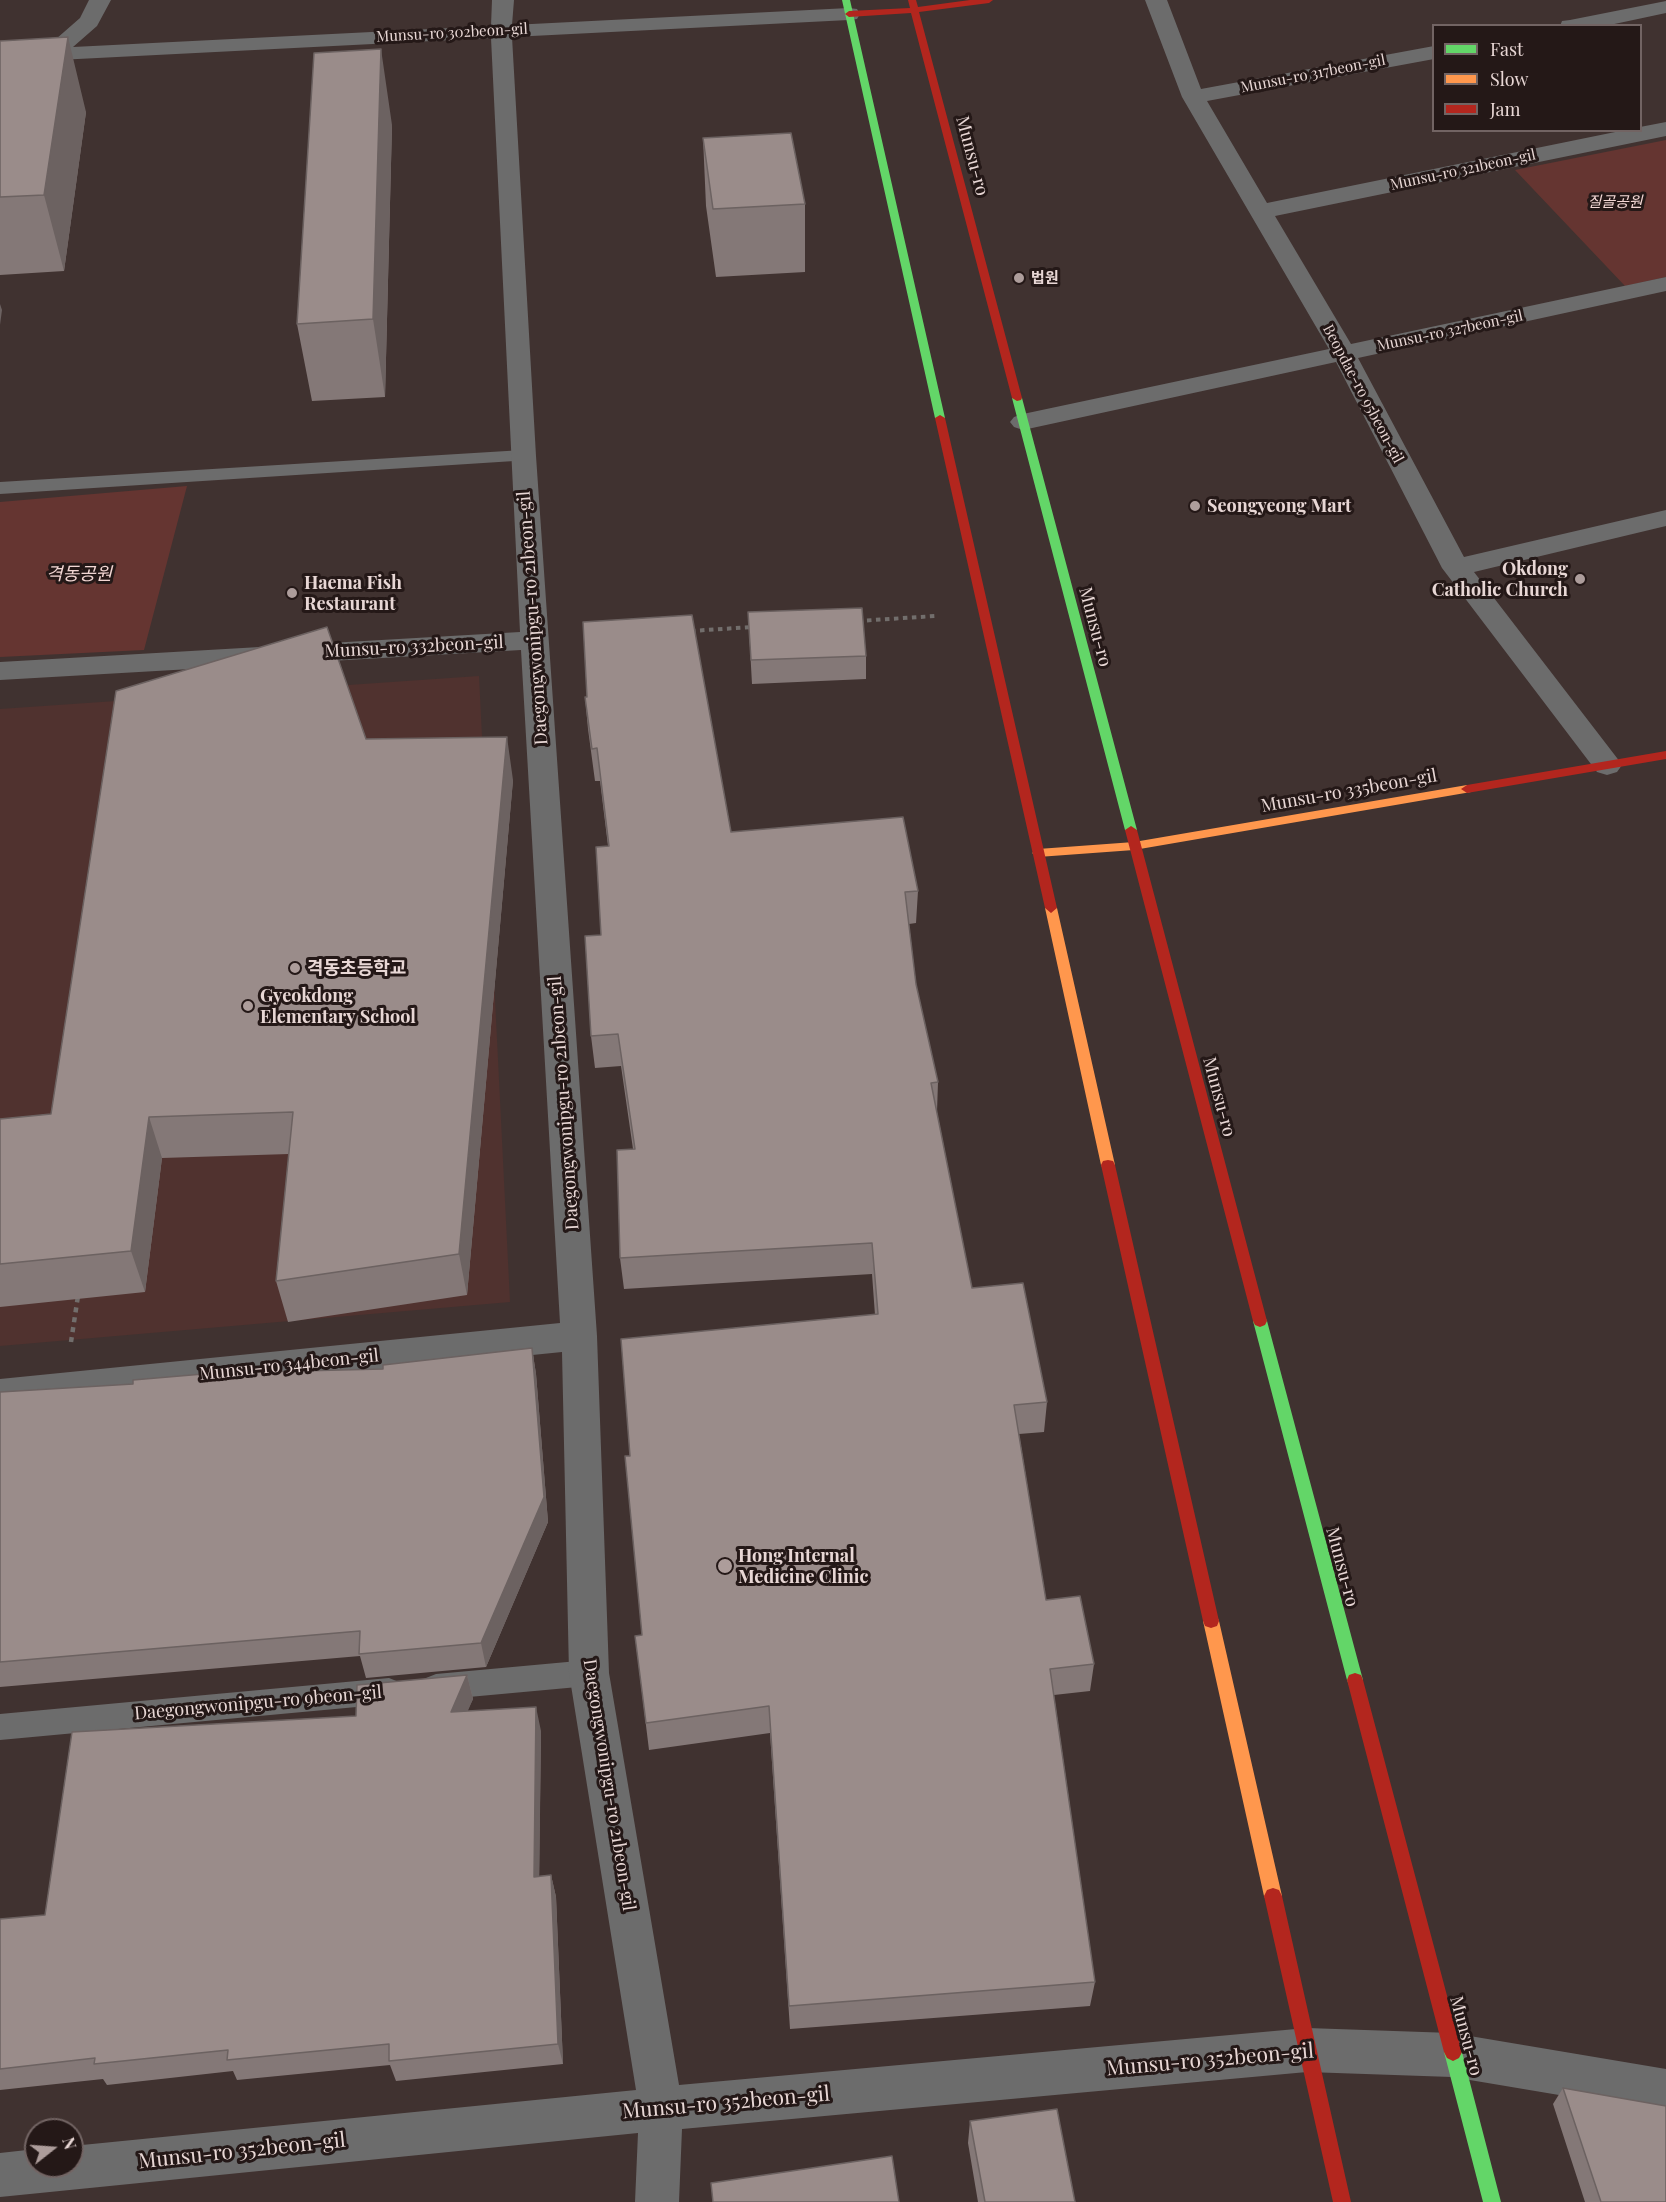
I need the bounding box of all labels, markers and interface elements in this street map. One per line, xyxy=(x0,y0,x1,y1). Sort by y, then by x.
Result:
street label: Munsu-ro 302beon-gil xyxy=(376,20,528,46)
legend xyxy=(1432,24,1642,132)
text: Fast xyxy=(1490,37,1523,61)
street label: Munsu-ro 317beon-gil xyxy=(1239,51,1387,97)
text: Slow xyxy=(1490,67,1528,91)
text: Jam xyxy=(1490,97,1520,121)
street label: Munsu-ro xyxy=(951,114,993,198)
street label: Munsu-ro 321beon-gil xyxy=(1389,146,1537,194)
park label: 질골공원 xyxy=(1587,193,1643,211)
place label: 법원 xyxy=(1031,269,1059,287)
marker: 법원 xyxy=(1012,271,1026,285)
street label: Munsu-ro 327beon-gil xyxy=(1375,307,1525,355)
street label: Beopdae-ro 95beon-gil xyxy=(1319,322,1407,466)
street label: Daegongwonipgu-ro 21beon-gil xyxy=(513,490,553,746)
place label: Seongyeong Mart xyxy=(1207,495,1351,517)
marker: Seongyeong Mart xyxy=(1188,499,1202,513)
place label: Okdong Catholic Church xyxy=(1432,558,1568,600)
park label: 격동공원 xyxy=(46,563,112,585)
place label: Haema Fish Restaurant xyxy=(304,572,402,614)
marker: Okdong Catholic Church xyxy=(1573,572,1587,586)
street label: Munsu-ro xyxy=(1074,585,1116,669)
marker: Haema Fish Restaurant xyxy=(285,586,299,600)
street label: Munsu-ro 332beon-gil xyxy=(324,632,504,662)
street label: Munsu-ro 335beon-gil xyxy=(1259,765,1439,817)
place label: 격동초등학교 xyxy=(307,957,406,979)
marker: 격동초등학교 xyxy=(288,961,302,975)
street label: Daegongwonipgu-ro 21beon-gil xyxy=(544,975,584,1231)
place label: Gyeokdong Elementary School xyxy=(260,985,416,1028)
marker: Gyeokdong Elementary School xyxy=(241,999,255,1013)
street label: Munsu-ro xyxy=(1198,1055,1240,1139)
street label: Munsu-ro 344beon-gil xyxy=(198,1345,380,1385)
street label: Munsu-ro xyxy=(1321,1525,1363,1609)
place label: Hong Internal Medicine Clinic xyxy=(738,1545,868,1588)
marker: Hong Internal Medicine Clinic xyxy=(716,1557,734,1575)
street label: Daegongwonipgu-ro 21beon-gil xyxy=(578,1658,640,1912)
street label: Daegongwonipgu-ro 9beon-gil xyxy=(133,1681,383,1725)
street label: Munsu-ro xyxy=(1445,1994,1487,2078)
street label: Munsu-ro 352beon-gil xyxy=(1105,2038,1315,2082)
street label: Munsu-ro 352beon-gil xyxy=(621,2081,831,2125)
north arrow xyxy=(24,2118,84,2178)
street label: Munsu-ro 352beon-gil xyxy=(137,2128,347,2174)
text: N xyxy=(58,2135,82,2152)

